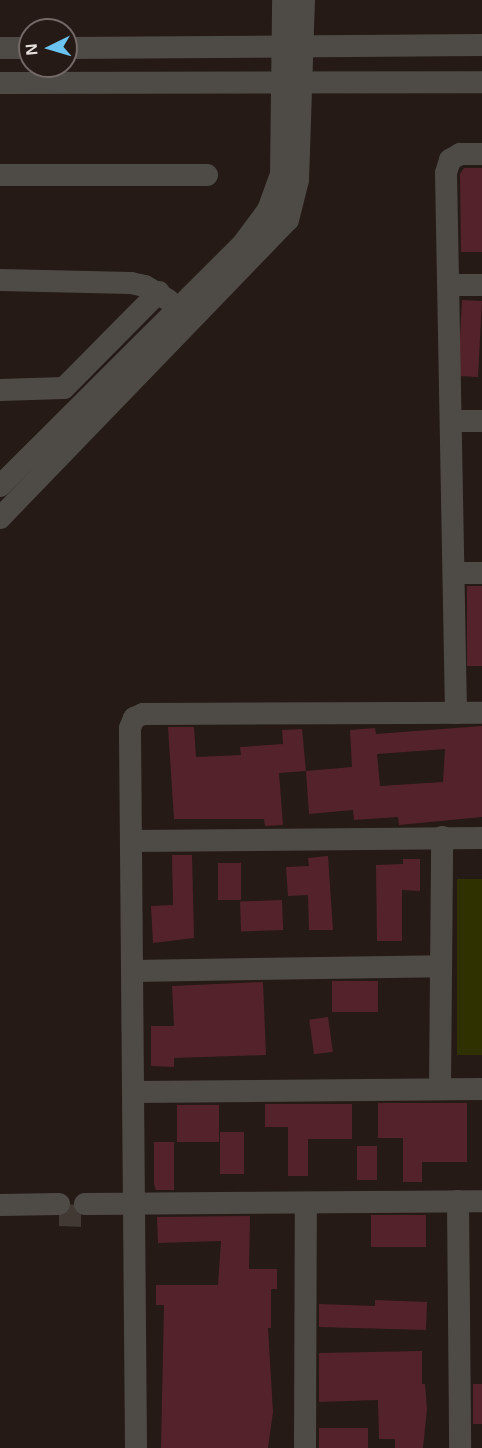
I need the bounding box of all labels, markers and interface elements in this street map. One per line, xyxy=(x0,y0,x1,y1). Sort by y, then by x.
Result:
north arrow xyxy=(18,18,78,78)
text: N xyxy=(23,43,41,56)

